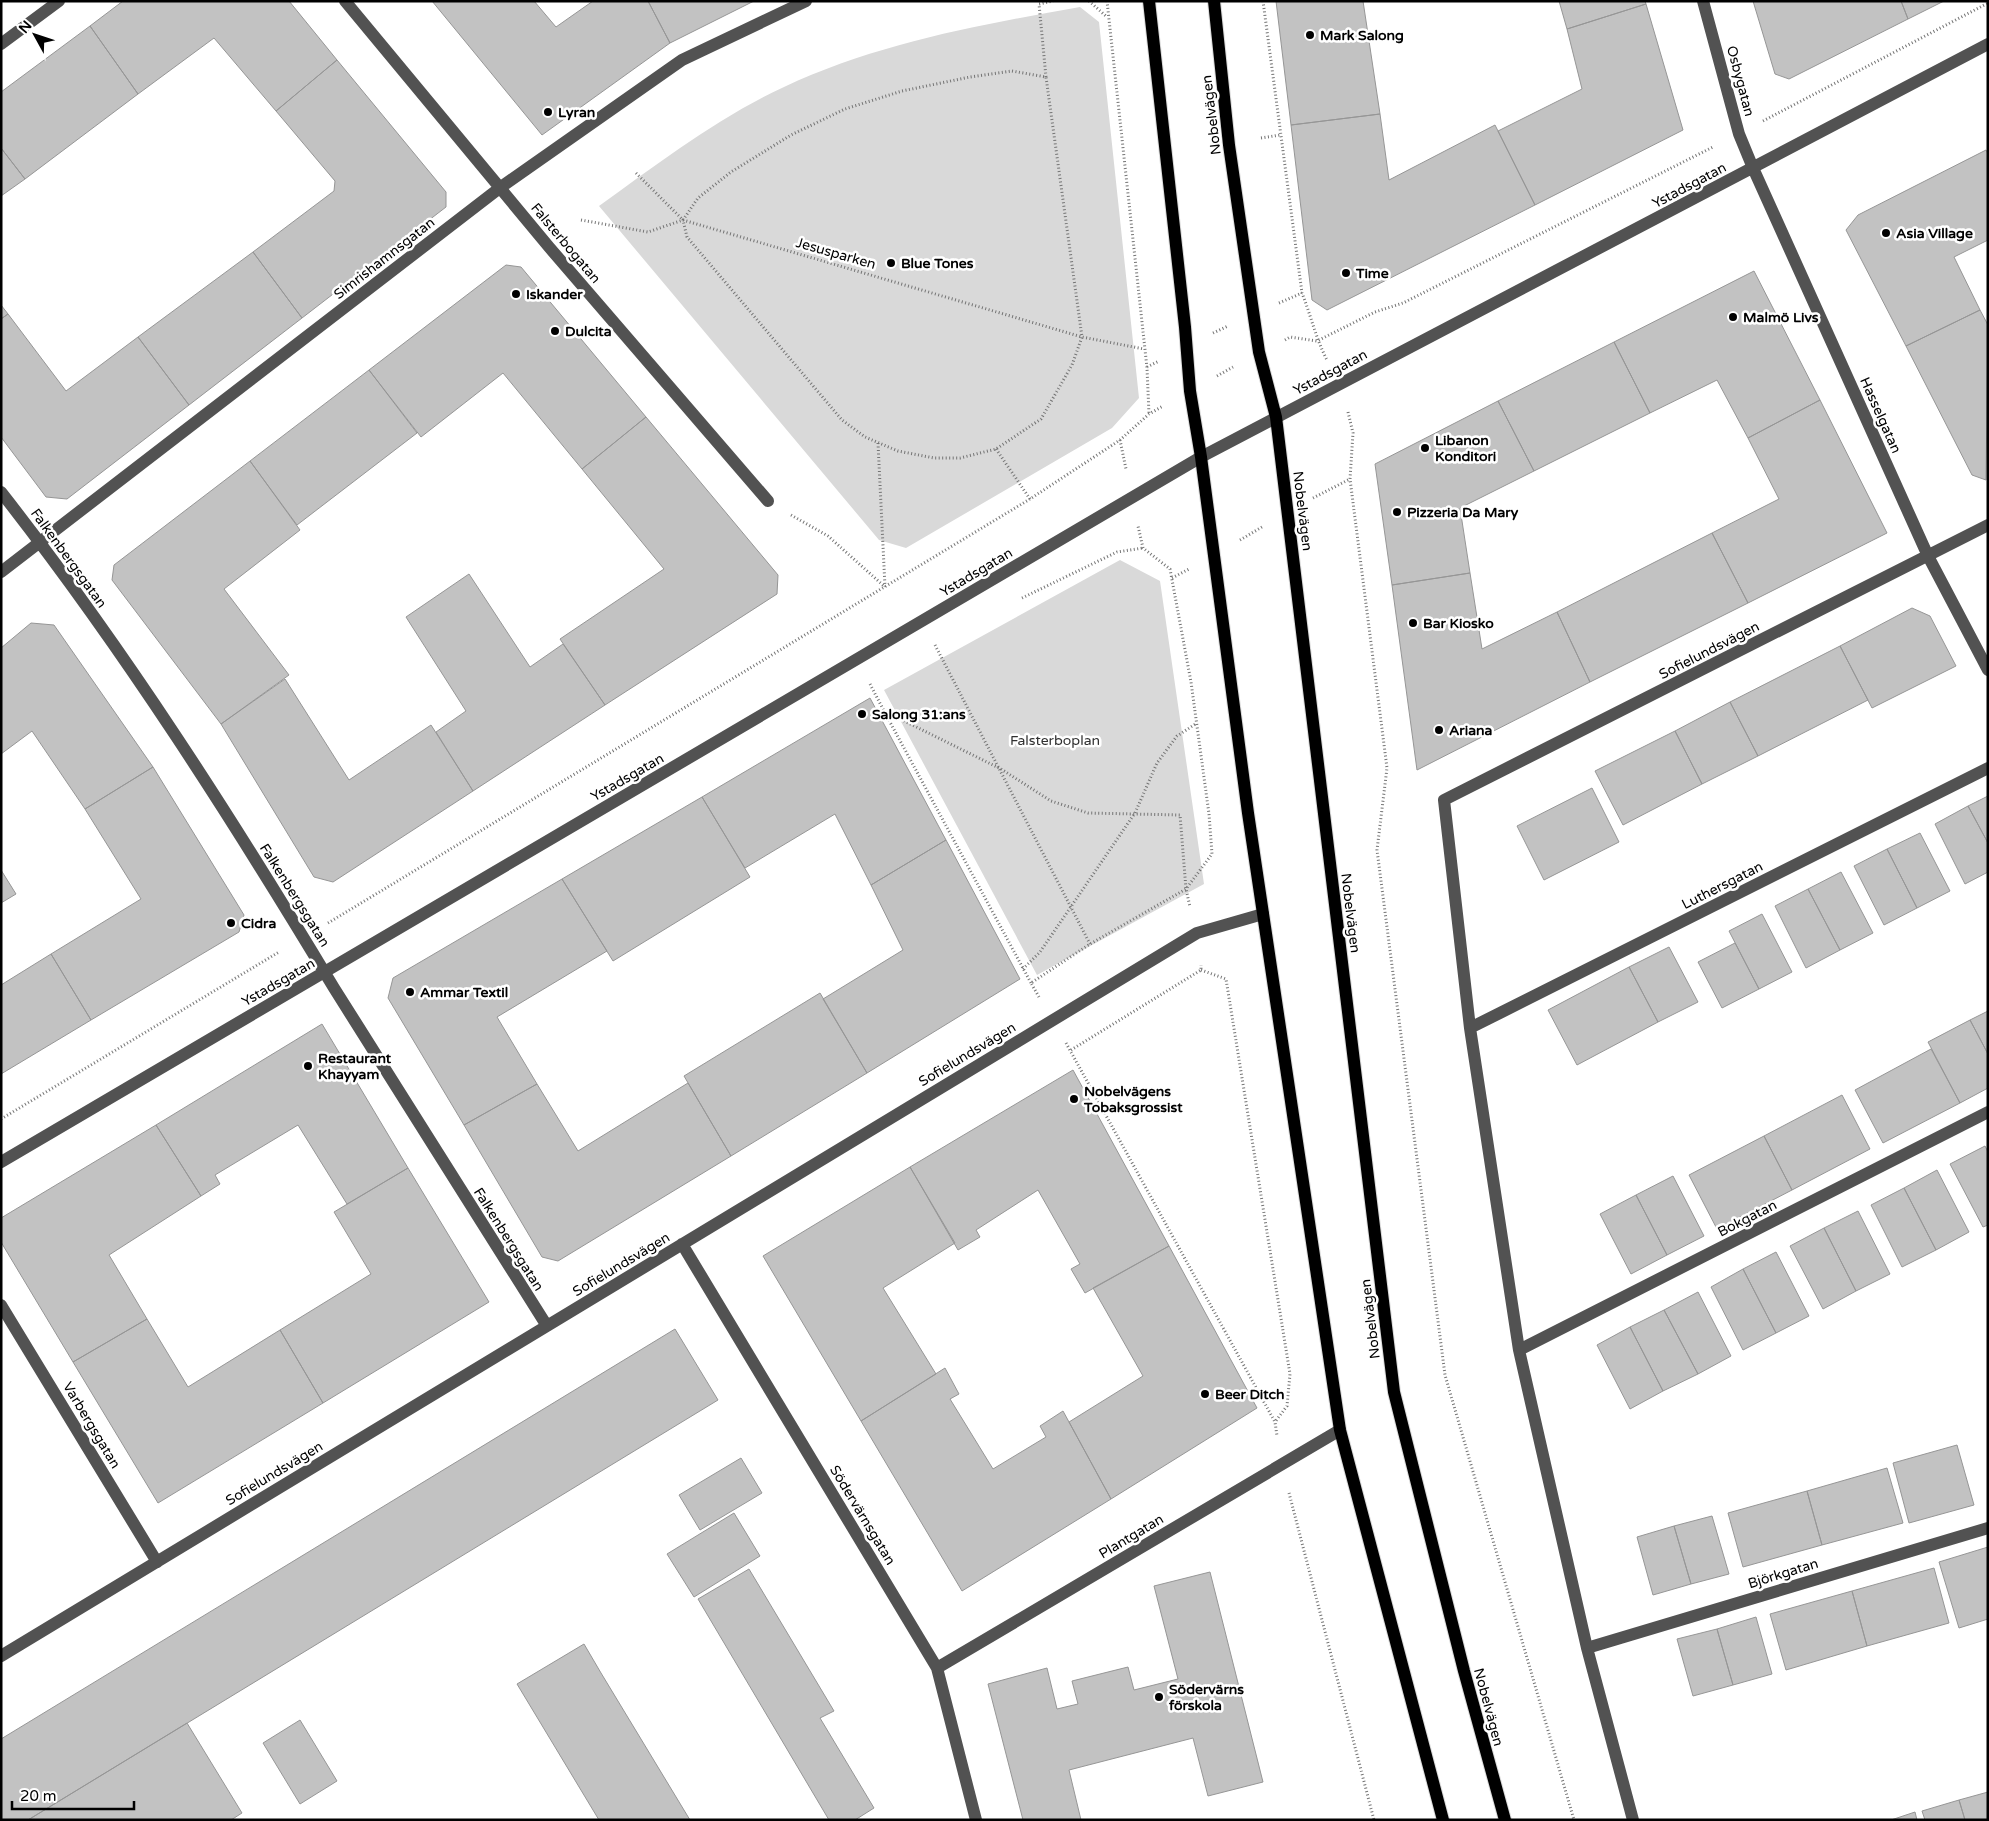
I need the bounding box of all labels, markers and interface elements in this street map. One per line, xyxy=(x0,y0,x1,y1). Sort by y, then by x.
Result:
north arrow xyxy=(10,10,60,60)
text: N xyxy=(15,17,36,37)
place label: Mark Salong xyxy=(1320,27,1404,44)
marker: Mark Salong xyxy=(1304,29,1316,41)
street label: Osbygatan xyxy=(1723,44,1758,118)
street label: Nobelvägen xyxy=(1198,74,1225,156)
place label: Lyran xyxy=(558,104,595,121)
marker: Lyran xyxy=(542,106,554,118)
street label: Ystadsgatan xyxy=(1649,159,1729,212)
street label: Falsterbogatan xyxy=(527,200,604,287)
street label: Simrishamnsgatan xyxy=(331,214,438,303)
place label: Asia Village xyxy=(1896,225,1973,242)
marker: Asia Village xyxy=(1880,227,1892,239)
street label: Jesusparken xyxy=(794,234,878,273)
place label: Blue Tones xyxy=(901,255,974,272)
marker: Blue Tones xyxy=(885,257,897,269)
place label: Time xyxy=(1355,265,1389,282)
marker: Time xyxy=(1340,267,1352,279)
place label: Iskander xyxy=(526,286,583,303)
marker: Iskander xyxy=(510,288,522,300)
place label: Malmö Livs xyxy=(1743,309,1819,326)
marker: Malmö Livs xyxy=(1727,311,1739,323)
place label: Dulcita xyxy=(565,323,612,340)
marker: Dulcita xyxy=(549,325,561,337)
street label: Ystadsgatan xyxy=(1290,346,1370,399)
street label: Hasselgatan xyxy=(1856,374,1905,456)
place label: Libanon Konditori xyxy=(1435,432,1496,465)
marker: Libanon Konditori xyxy=(1419,442,1431,454)
street label: Nobelvägen xyxy=(1289,470,1316,552)
place label: Pizzeria Da Mary xyxy=(1407,504,1519,521)
street label: Falkenbergsgatan xyxy=(27,505,110,611)
marker: Pizzeria Da Mary xyxy=(1391,506,1403,518)
street label: Ystadsgatan xyxy=(937,544,1016,601)
place label: Bar Kiosko xyxy=(1423,615,1494,632)
marker: Bar Kiosko xyxy=(1407,617,1419,629)
street label: Sofielundsvägen xyxy=(1656,618,1762,683)
place label: Salong 31:ans xyxy=(872,706,966,723)
marker: Salong 31:ans xyxy=(856,708,868,720)
place label: Ariana xyxy=(1449,722,1493,739)
marker: Ariana xyxy=(1433,724,1445,736)
park label: Falsterboplan xyxy=(1010,732,1100,749)
street label: Ystadsgatan xyxy=(588,750,667,805)
street label: Falkenbergsgatan xyxy=(256,841,333,950)
street label: Luthersgatan xyxy=(1679,858,1766,913)
street label: Nobelvägen xyxy=(1337,872,1364,954)
place label: Cidra xyxy=(241,915,276,932)
marker: Cidra xyxy=(225,917,237,929)
street label: Ystadsgatan xyxy=(239,955,318,1010)
place label: Ammar Textil xyxy=(420,984,508,1001)
marker: Ammar Textil xyxy=(404,986,416,998)
street label: Sofielundsvägen xyxy=(916,1019,1019,1090)
place label: Restaurant Khayyam xyxy=(318,1050,392,1083)
marker: Restaurant Khayyam xyxy=(302,1060,314,1072)
place label: Nobelvägens Tobaksgrossist xyxy=(1083,1083,1183,1116)
marker: Nobelvägens Tobaksgrossist xyxy=(1068,1093,1080,1105)
street label: Falkenbergsgatan xyxy=(470,1185,547,1294)
street label: Bokgatan xyxy=(1715,1196,1780,1241)
street label: Sofielundsvägen xyxy=(570,1229,673,1300)
street label: Nobelvägen xyxy=(1357,1278,1384,1360)
street label: Varbergsgatan xyxy=(59,1379,124,1472)
place label: Beer Ditch xyxy=(1215,1386,1285,1403)
marker: Beer Ditch xyxy=(1199,1388,1211,1400)
street label: Sofielundsvägen xyxy=(223,1438,326,1509)
street label: Södervärnsgatan xyxy=(826,1462,899,1568)
street label: Plantgatan xyxy=(1096,1510,1167,1562)
street label: Björkgatan xyxy=(1746,1555,1820,1592)
street label: Nobelvägen xyxy=(1470,1666,1507,1748)
place label: Södervärns förskola xyxy=(1168,1681,1244,1714)
marker: Södervärns förskola xyxy=(1153,1691,1165,1703)
scale bar xyxy=(12,1778,135,1810)
text: 20 m xyxy=(20,1787,57,1805)

